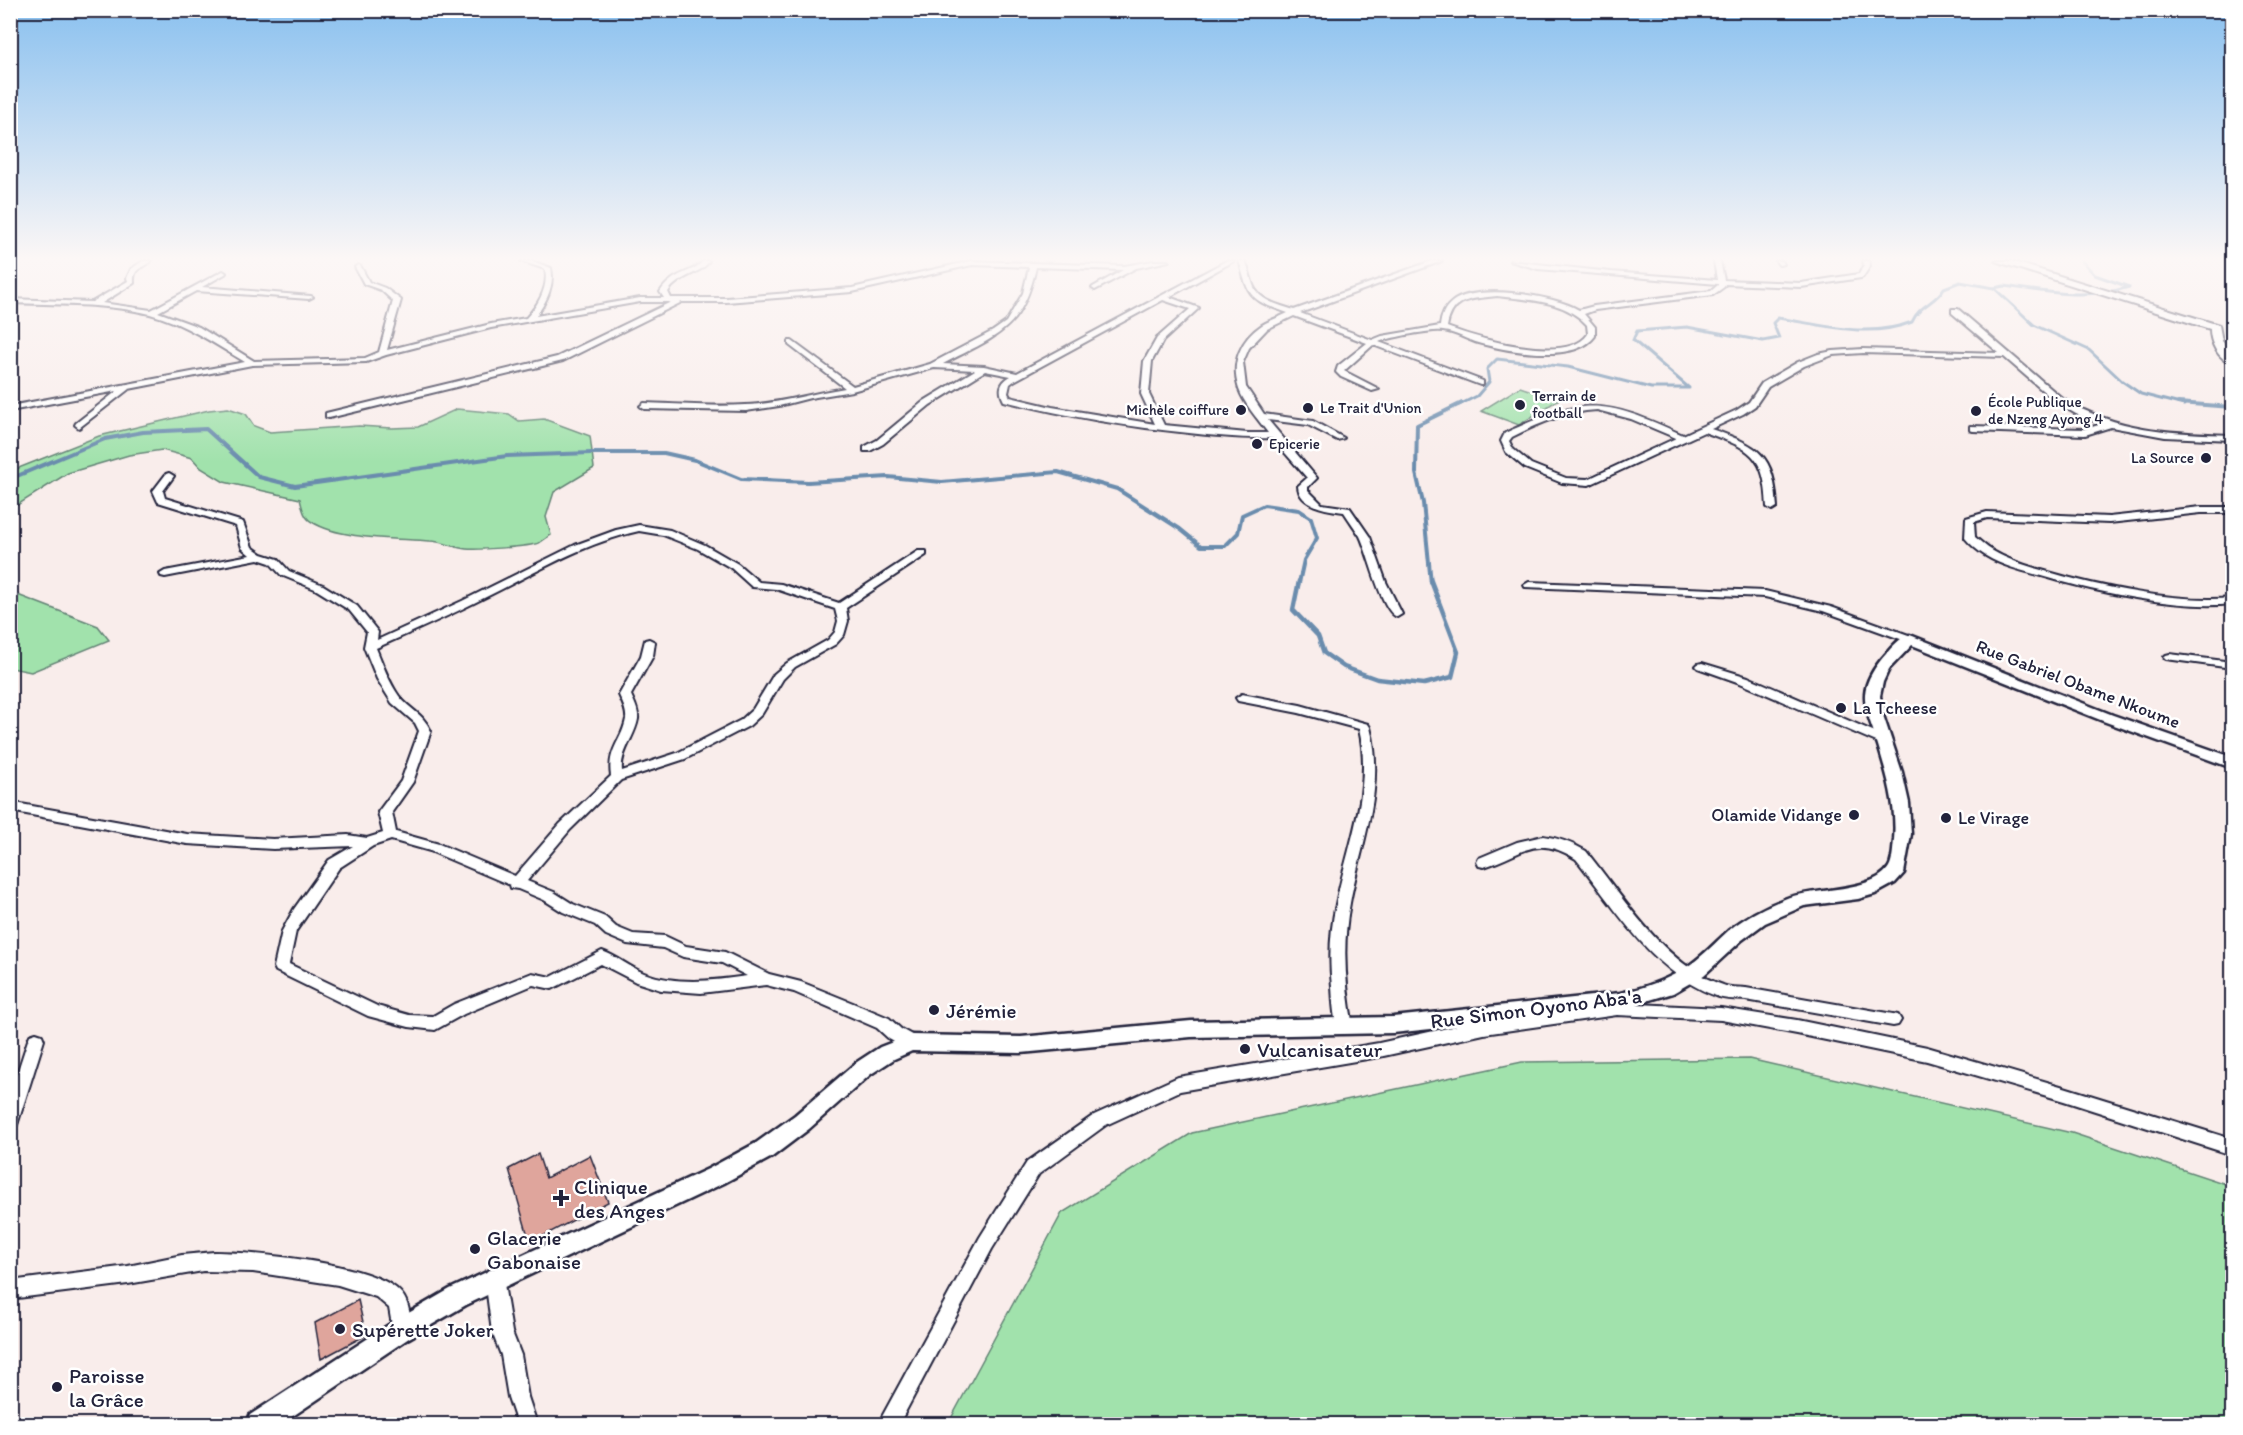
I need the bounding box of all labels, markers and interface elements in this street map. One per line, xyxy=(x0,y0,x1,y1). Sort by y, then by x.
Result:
place label: Terrain de football xyxy=(1532,387,1596,422)
place label: École Publique de Nzeng Ayong 4 xyxy=(1988,393,2103,428)
marker: Terrain de football xyxy=(1513,398,1527,412)
place label: Le Trait d'Union xyxy=(1320,399,1422,417)
place label: Michèle coiffure xyxy=(1126,401,1229,419)
marker: Le Trait d'Union xyxy=(1301,401,1315,415)
marker: Michèle coiffure xyxy=(1234,403,1248,417)
marker: École Publique de Nzeng Ayong 4 xyxy=(1969,404,1983,418)
place label: Epicerie xyxy=(1269,435,1320,453)
marker: Epicerie xyxy=(1250,437,1264,451)
place label: La Source xyxy=(2131,449,2194,467)
marker: La Source xyxy=(2199,451,2213,465)
street label: Rue Gabriel Obame Nkoume xyxy=(1973,635,2183,733)
place label: La Tcheese xyxy=(1853,697,1937,719)
marker: La Tcheese xyxy=(1834,701,1848,715)
place label: Olamide Vidange xyxy=(1711,804,1842,826)
place label: Le Virage xyxy=(1958,807,2029,829)
marker: Olamide Vidange xyxy=(1847,808,1861,822)
marker: Le Virage xyxy=(1939,811,1953,825)
street label: Rue Simon Oyono Aba'a xyxy=(1429,983,1643,1033)
place label: Jérémie xyxy=(946,998,1017,1023)
marker: Jérémie xyxy=(927,1003,941,1017)
place label: Vulcanisateur xyxy=(1257,1037,1383,1062)
marker: Vulcanisateur xyxy=(1238,1042,1252,1056)
place label: Clinique des Anges xyxy=(574,1174,665,1223)
marker: Clinique des Anges xyxy=(552,1189,570,1207)
place label: Glacerie Gabonaise xyxy=(487,1225,581,1274)
marker: Glacerie Gabonaise xyxy=(468,1242,482,1256)
place label: Supérette Joker xyxy=(352,1317,494,1342)
marker: Supérette Joker xyxy=(333,1322,347,1336)
place label: Paroisse la Grâce xyxy=(69,1363,144,1412)
marker: Paroisse la Grâce xyxy=(50,1380,64,1394)

